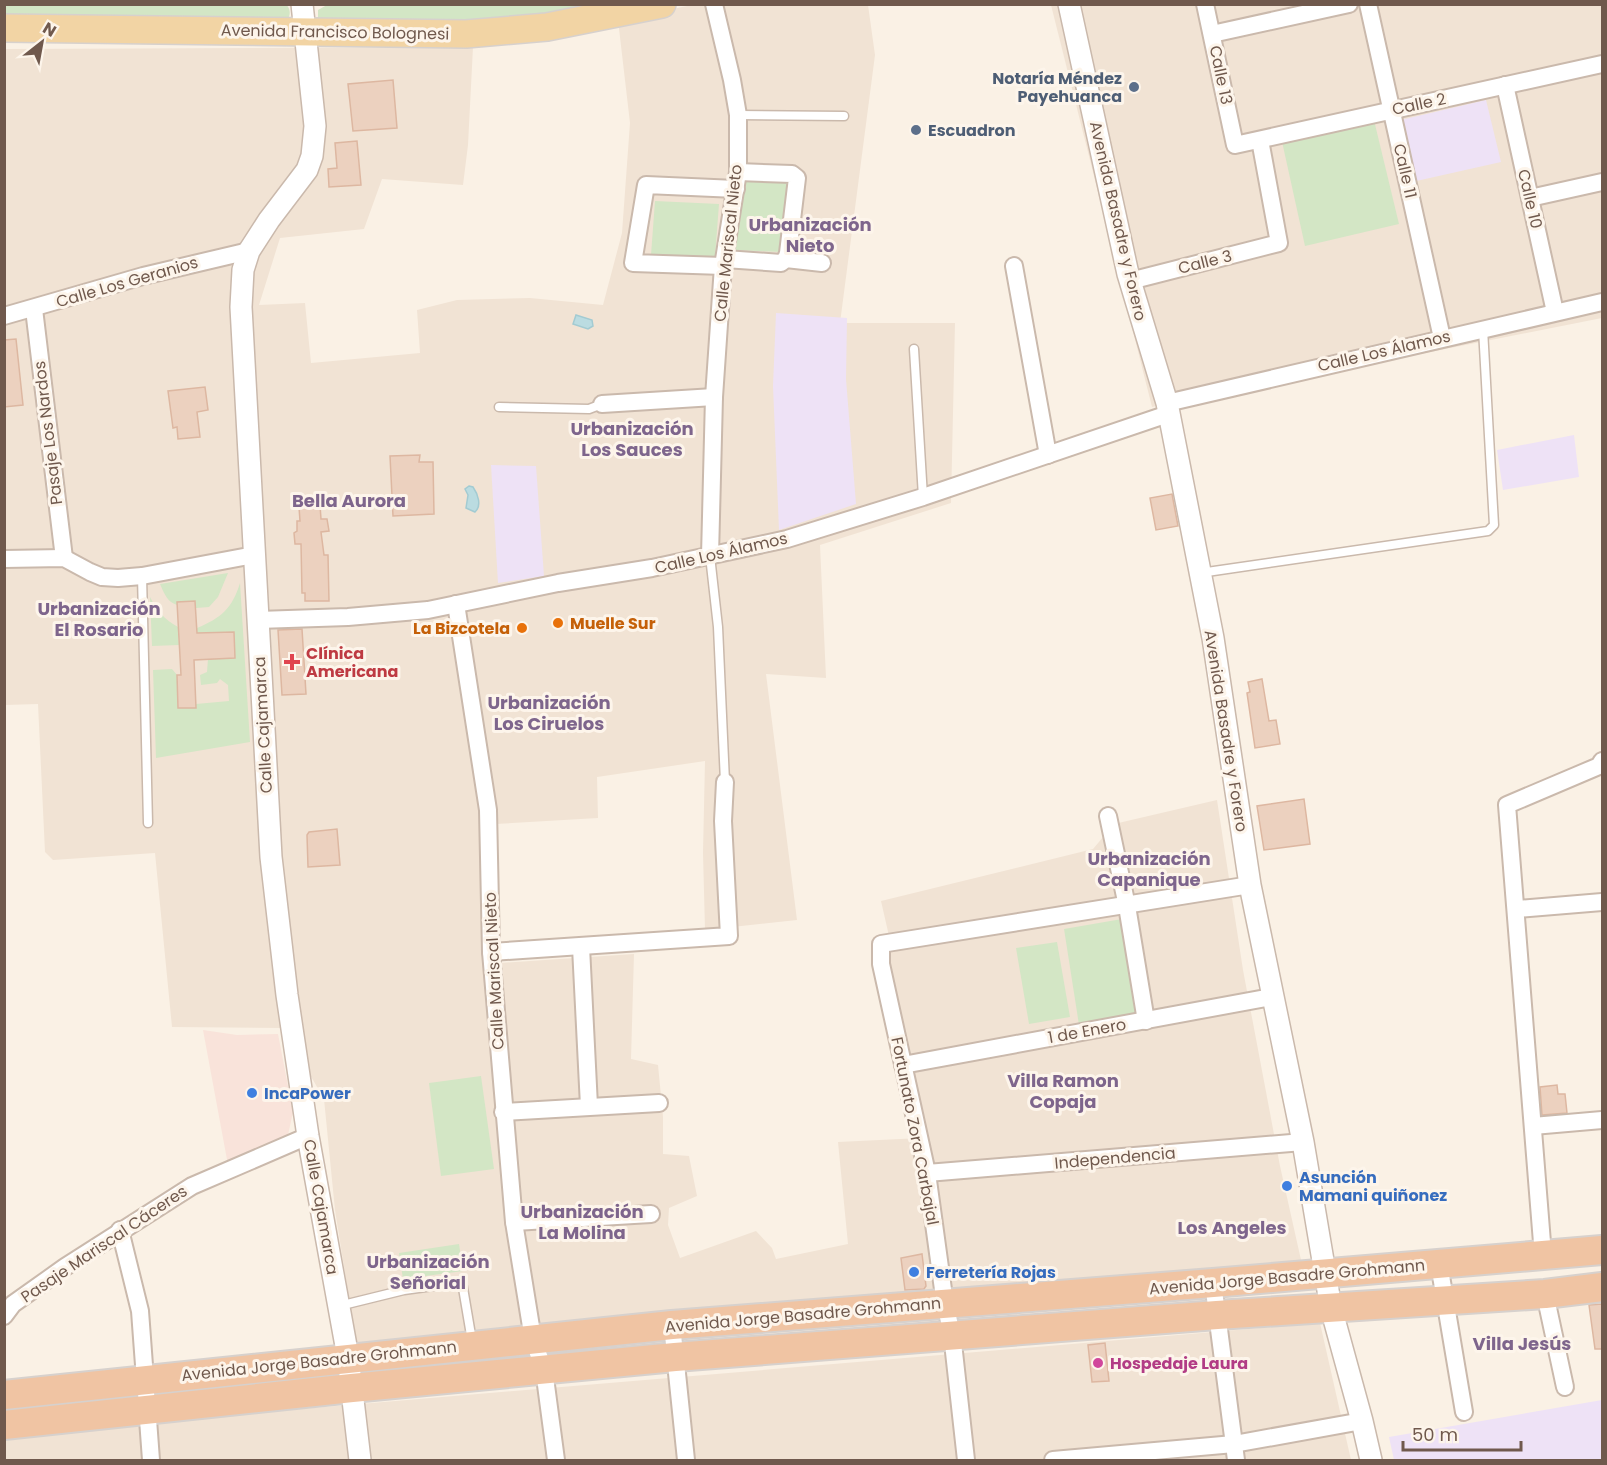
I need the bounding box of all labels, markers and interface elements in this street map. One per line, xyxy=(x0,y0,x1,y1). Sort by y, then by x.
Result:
north arrow xyxy=(12,12,72,72)
text: N xyxy=(38,17,61,43)
street label: Avenida Francisco Bolognesi xyxy=(221,19,449,45)
street label: Calle 13 xyxy=(1204,43,1238,107)
place label: Notaría Méndez Payehuanca xyxy=(992,67,1122,108)
marker: Notaría Méndez Payehuanca xyxy=(1127,80,1141,94)
street label: Calle 2 xyxy=(1390,87,1448,121)
place label: Escuadron xyxy=(928,119,1016,142)
street label: Avenida Basadre y Forero xyxy=(1084,119,1152,323)
marker: Escuadron xyxy=(909,123,923,137)
street label: Calle 11 xyxy=(1388,141,1422,201)
street label: Calle Mariscal Nieto xyxy=(708,163,748,323)
street label: Calle 10 xyxy=(1512,167,1548,231)
district label: Urbanización Nieto xyxy=(748,212,872,258)
street label: Calle 3 xyxy=(1176,244,1234,280)
street label: Calle Los Geranios xyxy=(53,251,201,313)
street label: Calle Los Álamos xyxy=(1315,325,1453,377)
street label: Pasaje Los Nardos xyxy=(28,360,68,506)
district label: Urbanización Los Sauces xyxy=(570,416,694,462)
district label: Bella Aurora xyxy=(292,488,406,513)
street label: Calle Los Álamos xyxy=(652,527,790,579)
district label: Urbanización El Rosario xyxy=(37,596,161,642)
place label: Muelle Sur xyxy=(570,612,656,635)
marker: Muelle Sur xyxy=(551,616,565,630)
place label: La Bizcotela xyxy=(413,617,510,640)
marker: La Bizcotela xyxy=(515,621,529,635)
street label: Avenida Basadre y Forero xyxy=(1199,628,1253,834)
place label: Clínica Americana xyxy=(306,642,398,683)
marker: Clínica Americana xyxy=(283,653,301,671)
street label: Calle Cajamarca xyxy=(248,656,278,794)
district label: Urbanización Los Ciruelos xyxy=(487,690,611,736)
district label: Urbanización Capanique xyxy=(1087,846,1211,892)
street label: Calle Mariscal Nieto xyxy=(478,892,510,1050)
street label: 1 de Enero xyxy=(1046,1013,1128,1049)
street label: Fortunato Zora Carbajal xyxy=(885,1035,945,1227)
district label: Villa Ramon Copaja xyxy=(1007,1068,1119,1114)
place label: IncaPower xyxy=(264,1082,351,1105)
marker: IncaPower xyxy=(245,1086,259,1100)
street label: Calle Cajamarca xyxy=(298,1138,344,1276)
street label: Independencia xyxy=(1054,1141,1176,1175)
place label: Asunción Mamani quiñonez xyxy=(1299,1166,1447,1207)
marker: Asunción Mamani quiñonez xyxy=(1280,1179,1294,1193)
street label: Pasaje Mariscal Cáceres xyxy=(16,1180,192,1308)
district label: Urbanización La Molina xyxy=(520,1199,644,1245)
district label: Los Angeles xyxy=(1177,1215,1287,1240)
district label: Urbanización Señorial xyxy=(366,1249,490,1295)
street label: Avenida Jorge Basadre Grohmann xyxy=(1148,1253,1426,1301)
place label: Ferretería Rojas xyxy=(926,1261,1056,1284)
marker: Ferretería Rojas xyxy=(907,1265,921,1279)
street label: Avenida Jorge Basadre Grohmann xyxy=(664,1291,942,1339)
district label: Villa Jesús xyxy=(1473,1331,1571,1356)
street label: Avenida Jorge Basadre Grohmann xyxy=(180,1335,458,1387)
place label: Hospedaje Laura xyxy=(1110,1352,1248,1375)
marker: Hospedaje Laura xyxy=(1091,1356,1105,1370)
scale bar xyxy=(1403,1414,1522,1452)
text: 50 m xyxy=(1412,1422,1458,1447)

